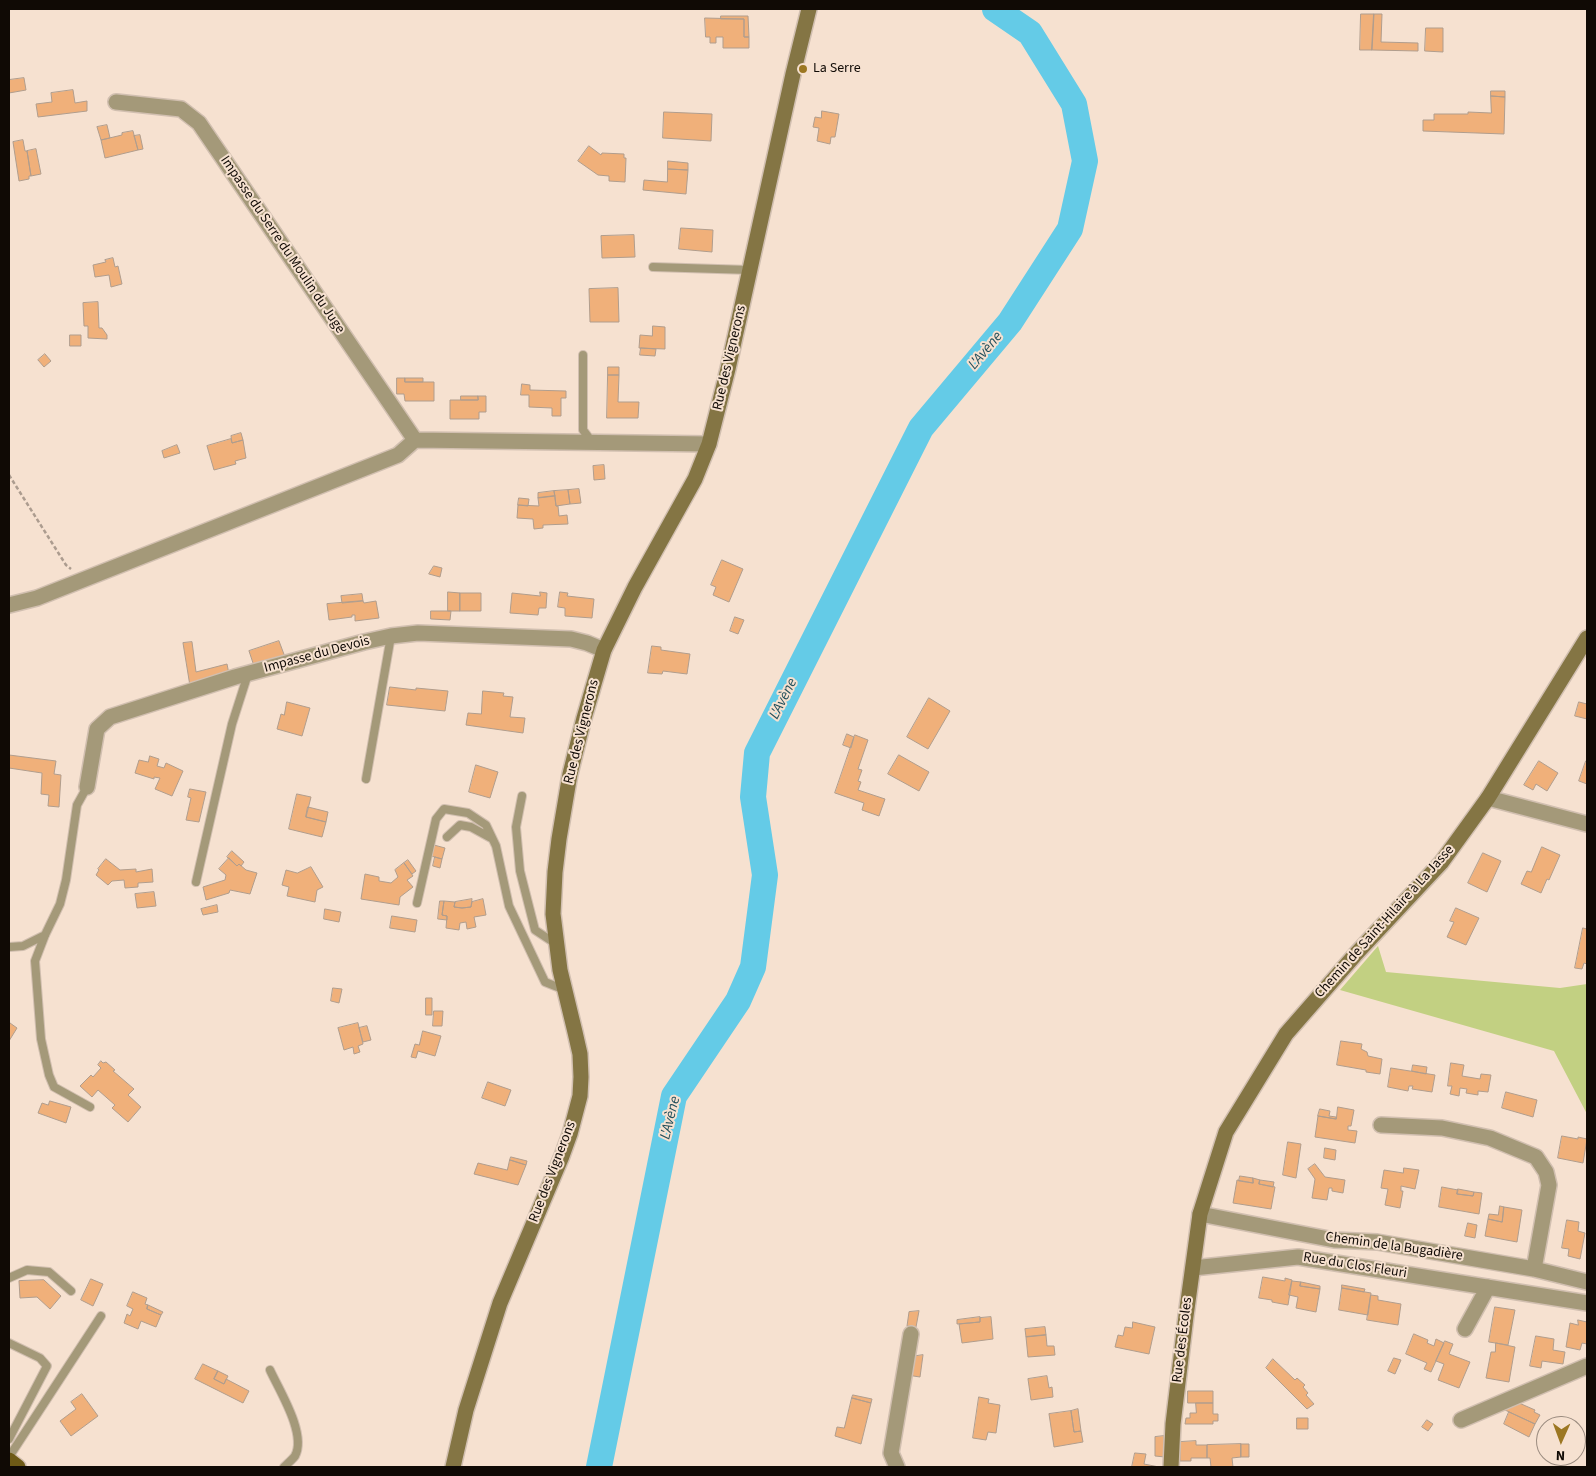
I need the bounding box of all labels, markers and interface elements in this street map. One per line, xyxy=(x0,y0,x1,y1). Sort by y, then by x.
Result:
place label: La Serre xyxy=(813,61,861,77)
marker: La Serre xyxy=(797,63,809,75)
street label: Impasse du Serre du Moulin du Juge xyxy=(216,153,348,337)
street label: Rue des Vignerons xyxy=(710,304,750,412)
water label: L'Avène xyxy=(965,328,1007,374)
street label: Impasse du Devois xyxy=(262,633,372,677)
water label: L'Avène xyxy=(766,675,802,723)
street label: Rue des Vignerons xyxy=(561,678,603,786)
street label: Chemin de Saint-Hilaire à La Jasse xyxy=(1312,842,1458,1002)
water label: L'Avène xyxy=(657,1095,685,1141)
street label: Rue des Vignerons xyxy=(526,1119,580,1225)
street label: Chemin de la Bugadière xyxy=(1324,1229,1464,1265)
street label: Rue du Clos Fleuri xyxy=(1302,1250,1408,1282)
street label: Rue des Écoles xyxy=(1169,1296,1197,1384)
north arrow xyxy=(1536,1416,1586,1466)
text: N xyxy=(1556,1445,1566,1465)

